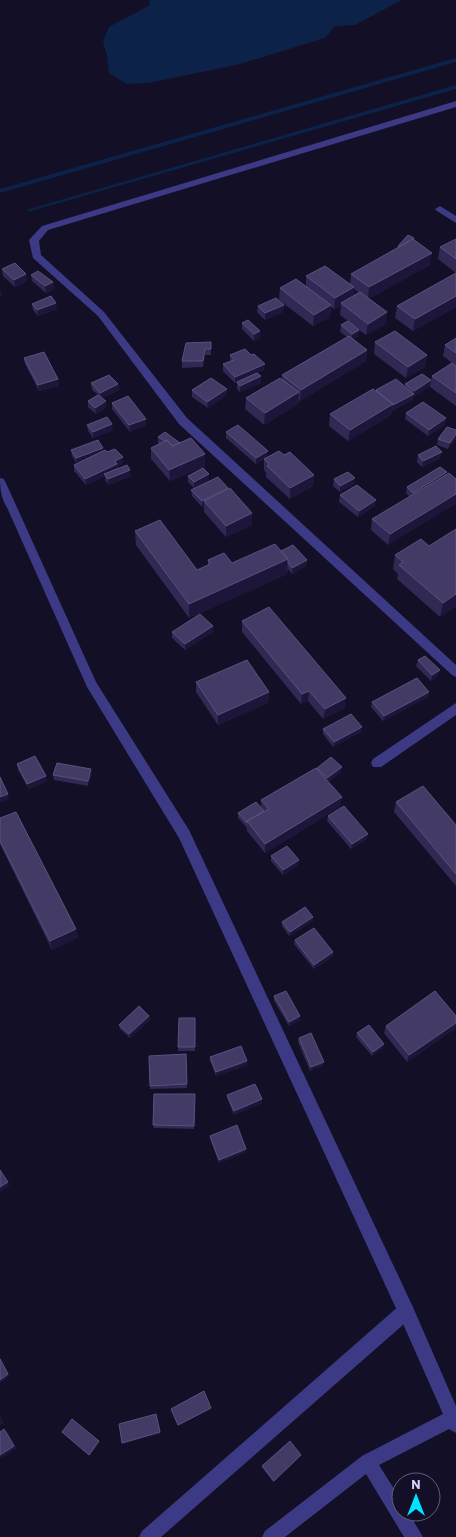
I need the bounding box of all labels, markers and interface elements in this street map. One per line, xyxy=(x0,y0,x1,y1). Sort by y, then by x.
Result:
north arrow xyxy=(391,1472,441,1522)
text: N xyxy=(411,1475,421,1492)

